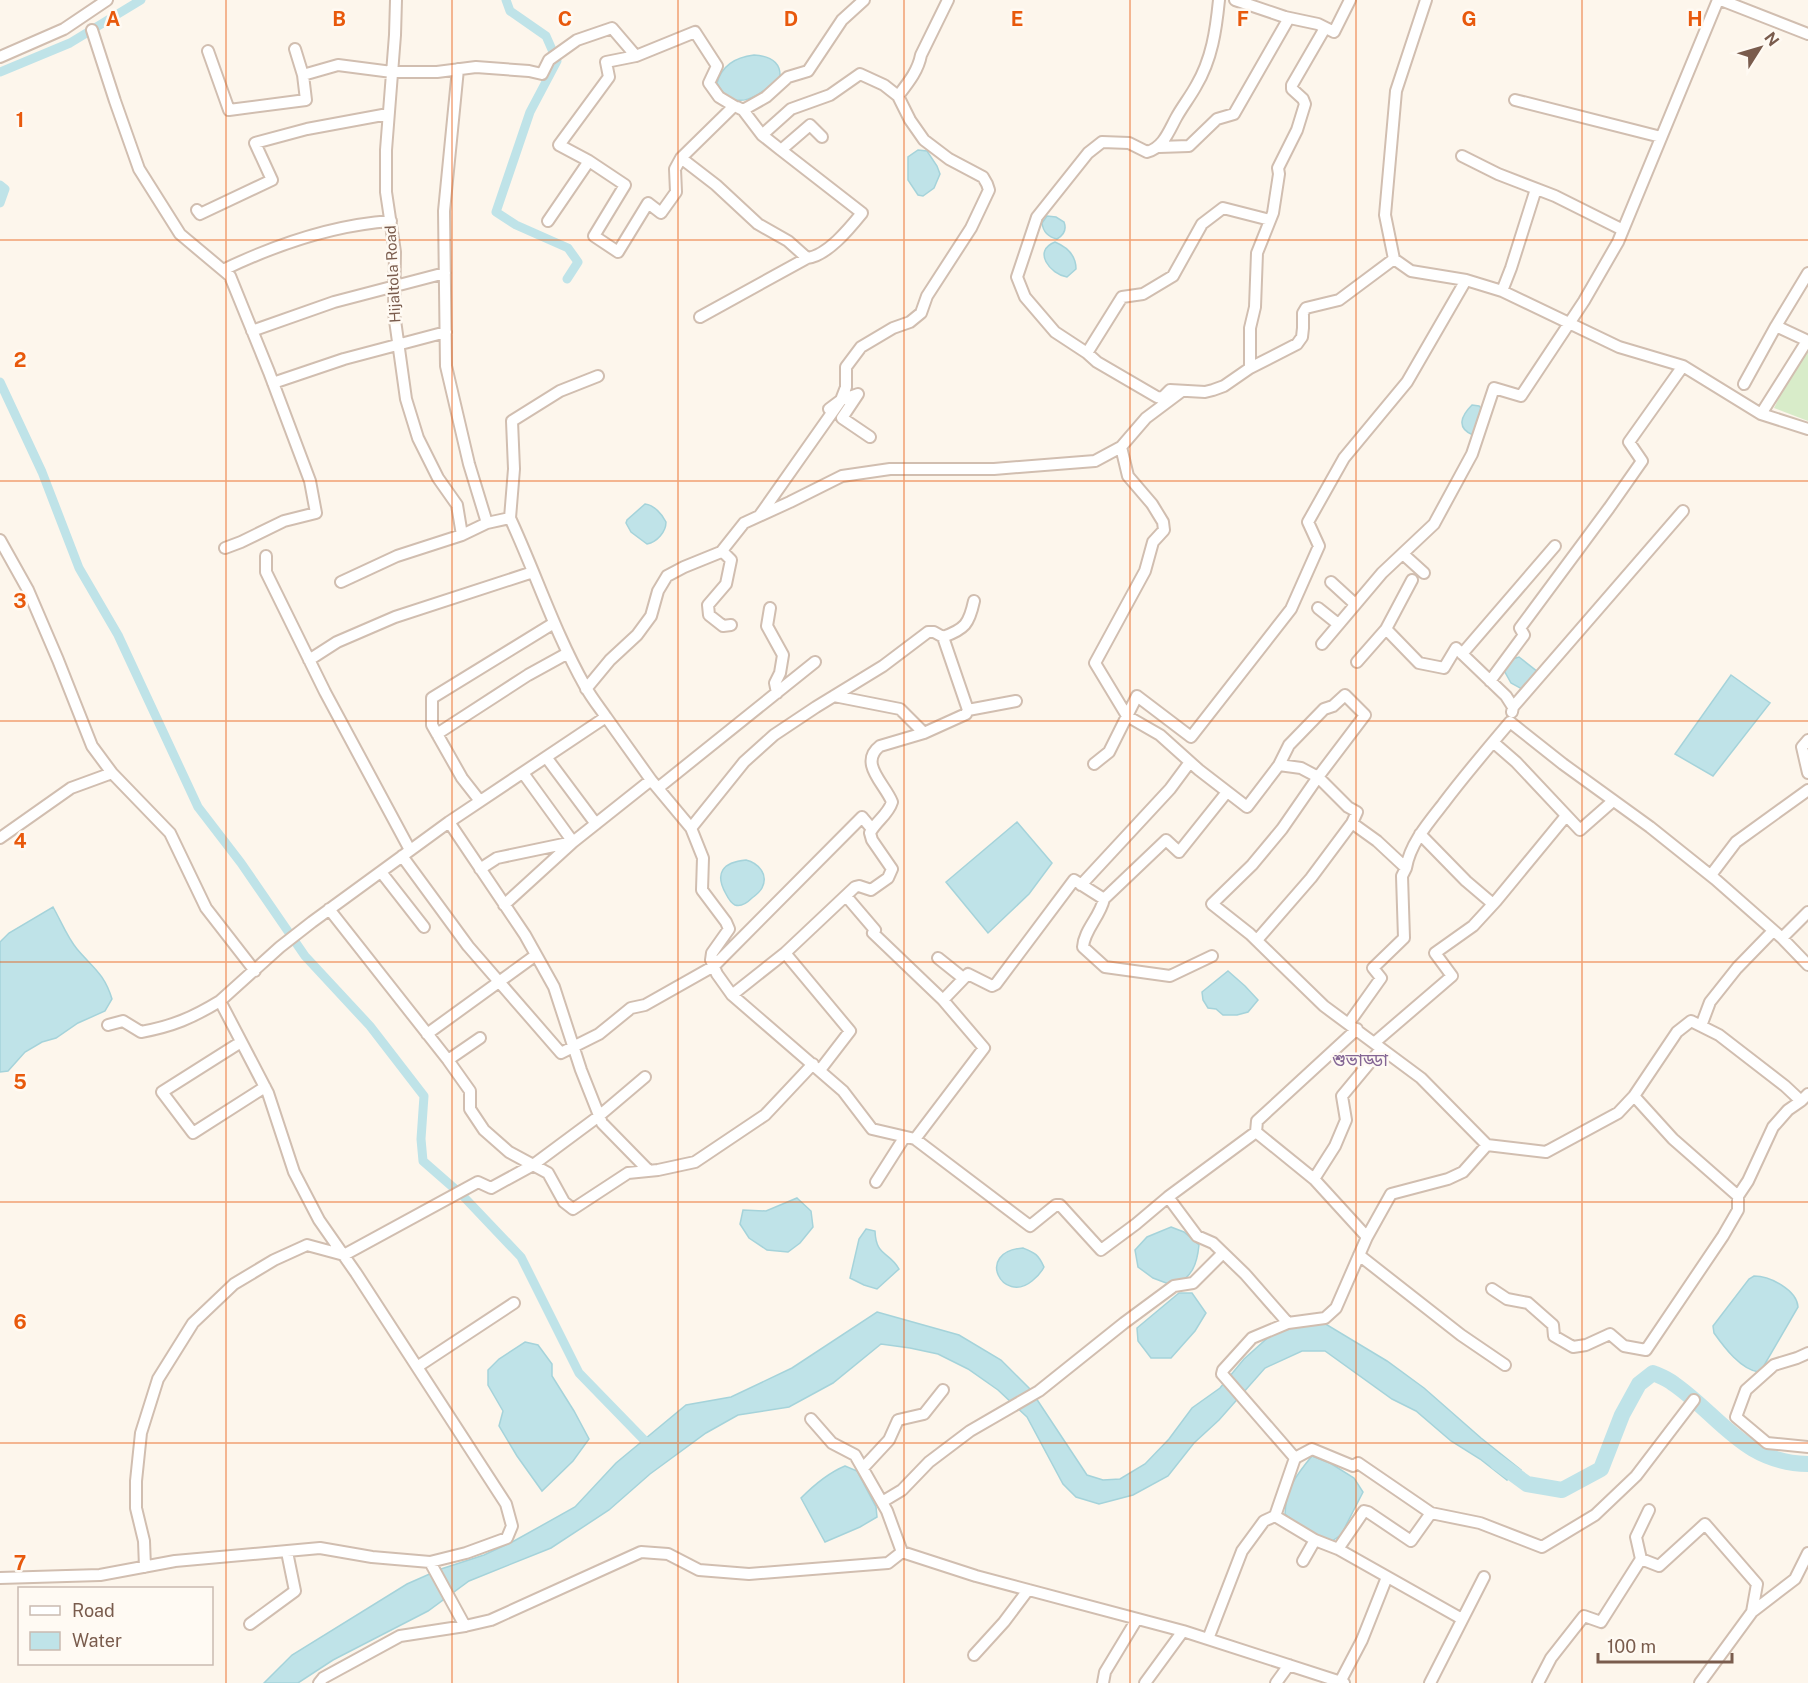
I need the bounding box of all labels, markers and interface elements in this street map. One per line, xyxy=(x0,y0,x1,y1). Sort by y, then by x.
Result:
text: A xyxy=(106,7,120,31)
text: B xyxy=(332,7,346,31)
text: C xyxy=(558,7,572,31)
text: D xyxy=(784,7,798,31)
text: E xyxy=(1011,7,1023,31)
text: F xyxy=(1237,7,1249,31)
text: G xyxy=(1461,7,1477,31)
text: H xyxy=(1687,7,1703,31)
north arrow xyxy=(1730,18,1790,78)
text: N xyxy=(1760,29,1783,50)
text: 1 xyxy=(16,108,24,132)
street label: Hijaltola Road xyxy=(381,225,404,323)
text: 2 xyxy=(14,348,26,372)
text: 3 xyxy=(13,589,27,613)
text: 4 xyxy=(13,829,27,853)
district label: শুভাড্ডা xyxy=(1332,1049,1388,1070)
text: 5 xyxy=(13,1070,27,1094)
text: 6 xyxy=(13,1310,27,1334)
text: 7 xyxy=(14,1551,26,1575)
legend xyxy=(18,1587,213,1665)
text: Road xyxy=(72,1600,115,1621)
scale bar xyxy=(1598,1626,1732,1664)
text: Water xyxy=(72,1630,122,1651)
text: 100 m xyxy=(1607,1636,1656,1657)

